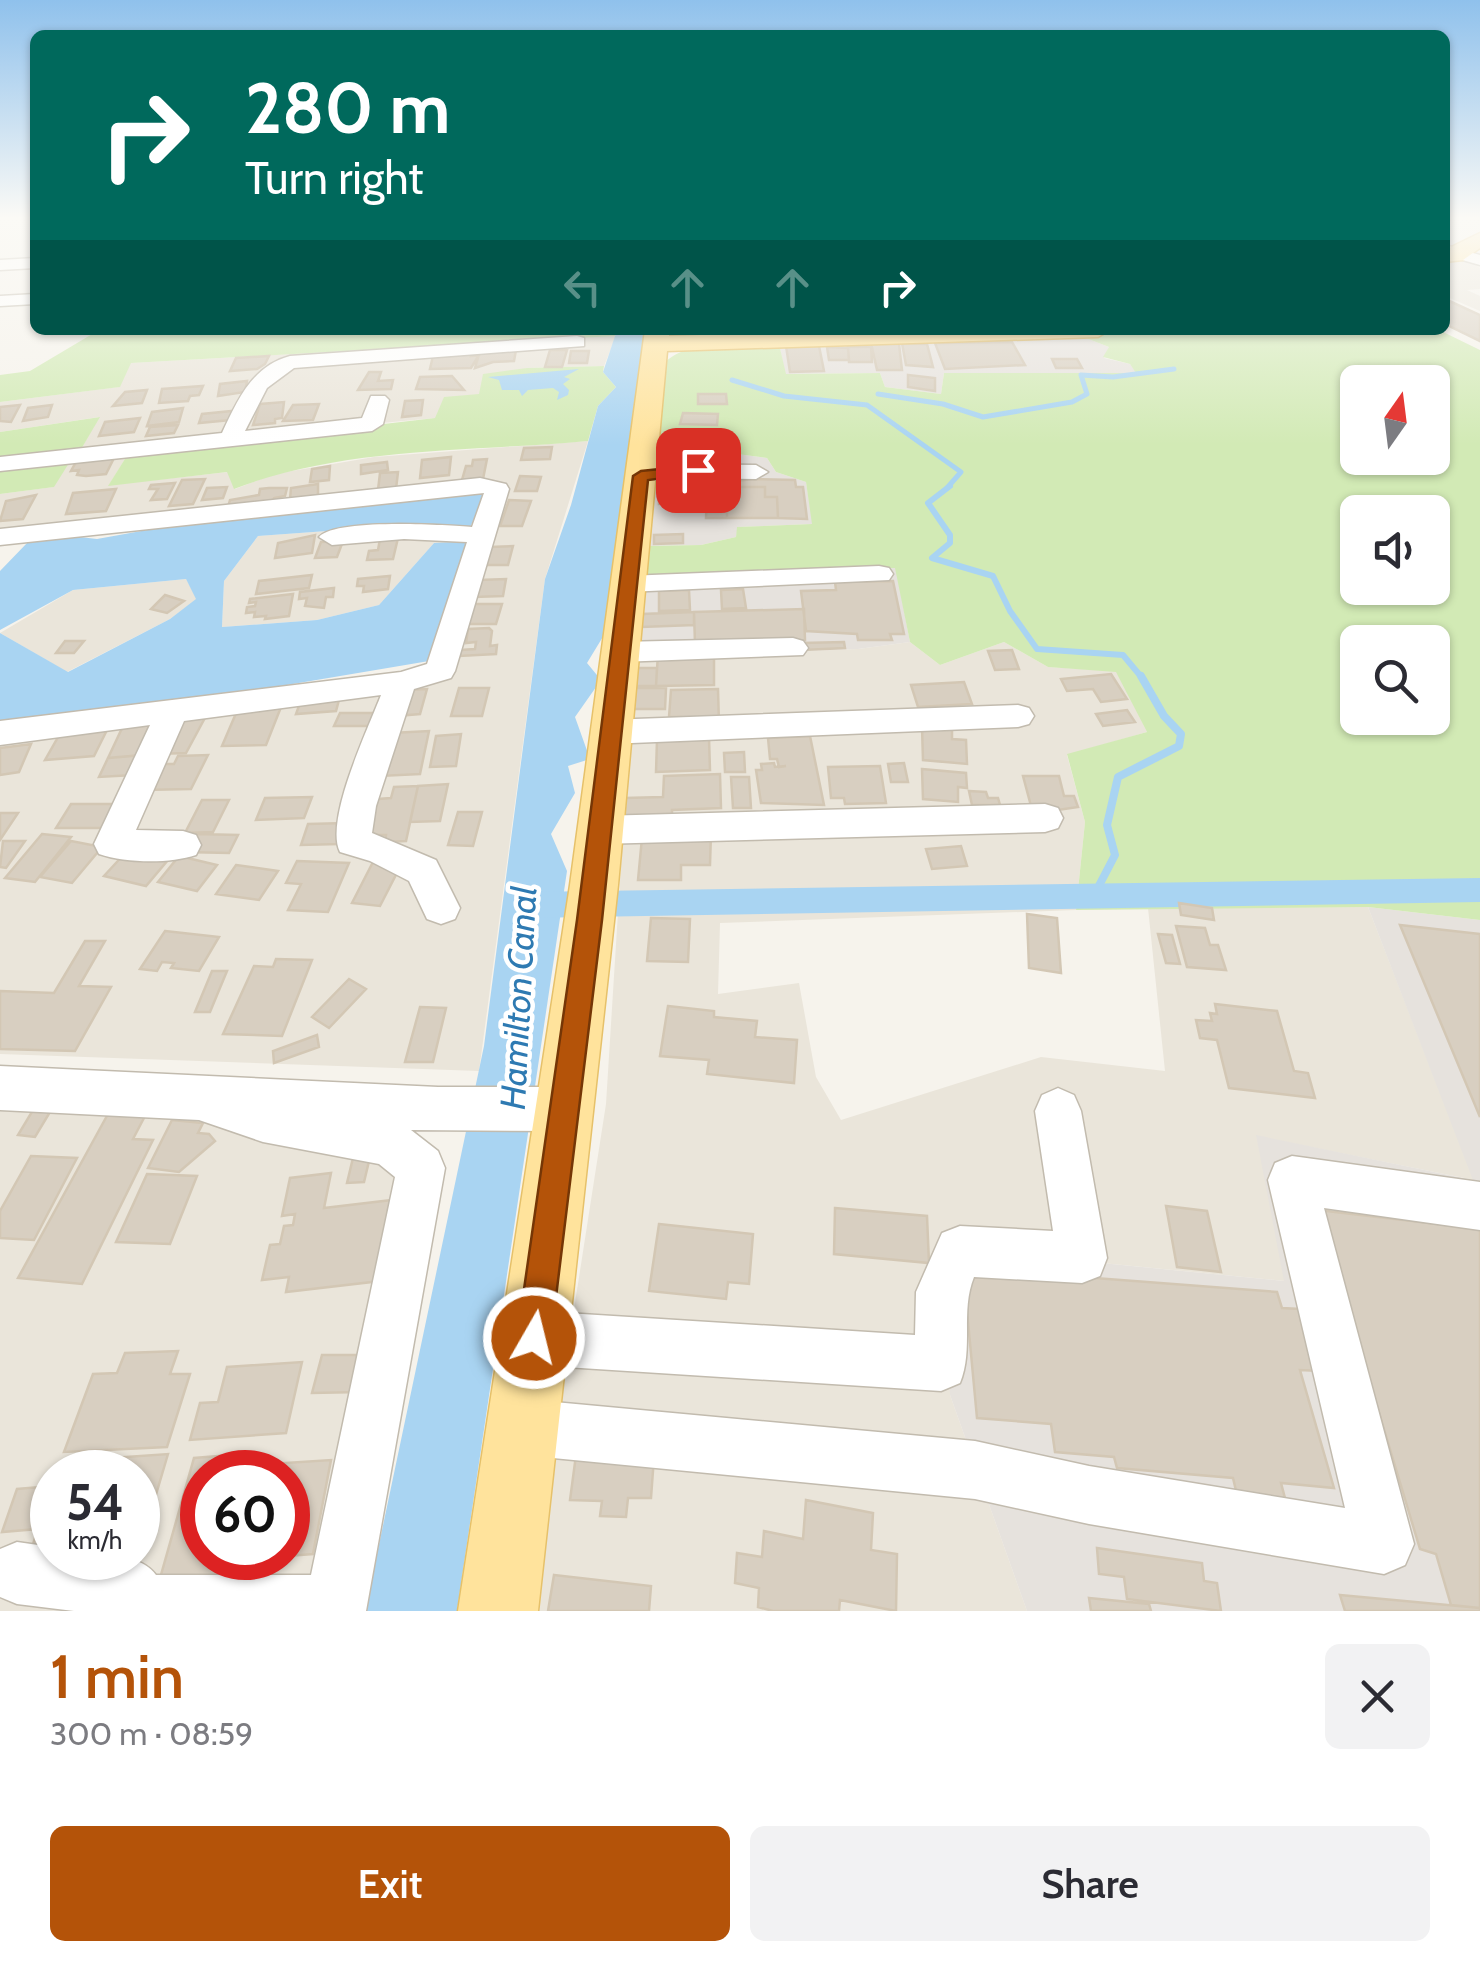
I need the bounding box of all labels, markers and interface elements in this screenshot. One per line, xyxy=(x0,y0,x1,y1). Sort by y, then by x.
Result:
text: 280 m xyxy=(245,65,450,151)
icon: right xyxy=(80,70,210,200)
text: Turn right xyxy=(245,151,424,205)
icon: left xyxy=(555,260,610,315)
icon: ahead xyxy=(660,260,715,315)
icon: ahead xyxy=(765,260,820,315)
icon: right xyxy=(870,260,925,315)
north arrow xyxy=(1340,365,1450,475)
map controls xyxy=(1340,365,1450,735)
pin xyxy=(656,428,741,513)
icon: arrive xyxy=(671,443,726,498)
button: sound xyxy=(1340,495,1450,605)
button: search xyxy=(1340,625,1450,735)
water label: Hamilton Canal xyxy=(491,884,545,1111)
position arrow xyxy=(482,1286,586,1390)
speed limit sign: 60 xyxy=(180,1450,310,1580)
text: 54 xyxy=(66,1472,124,1533)
text: km/h xyxy=(68,1525,122,1555)
text: 1 min xyxy=(50,1640,184,1713)
button: close xyxy=(1325,1644,1430,1749)
text: 300 m · 08:59 xyxy=(50,1714,253,1753)
button: Exit xyxy=(50,1826,730,1941)
button: Share xyxy=(750,1826,1430,1941)

